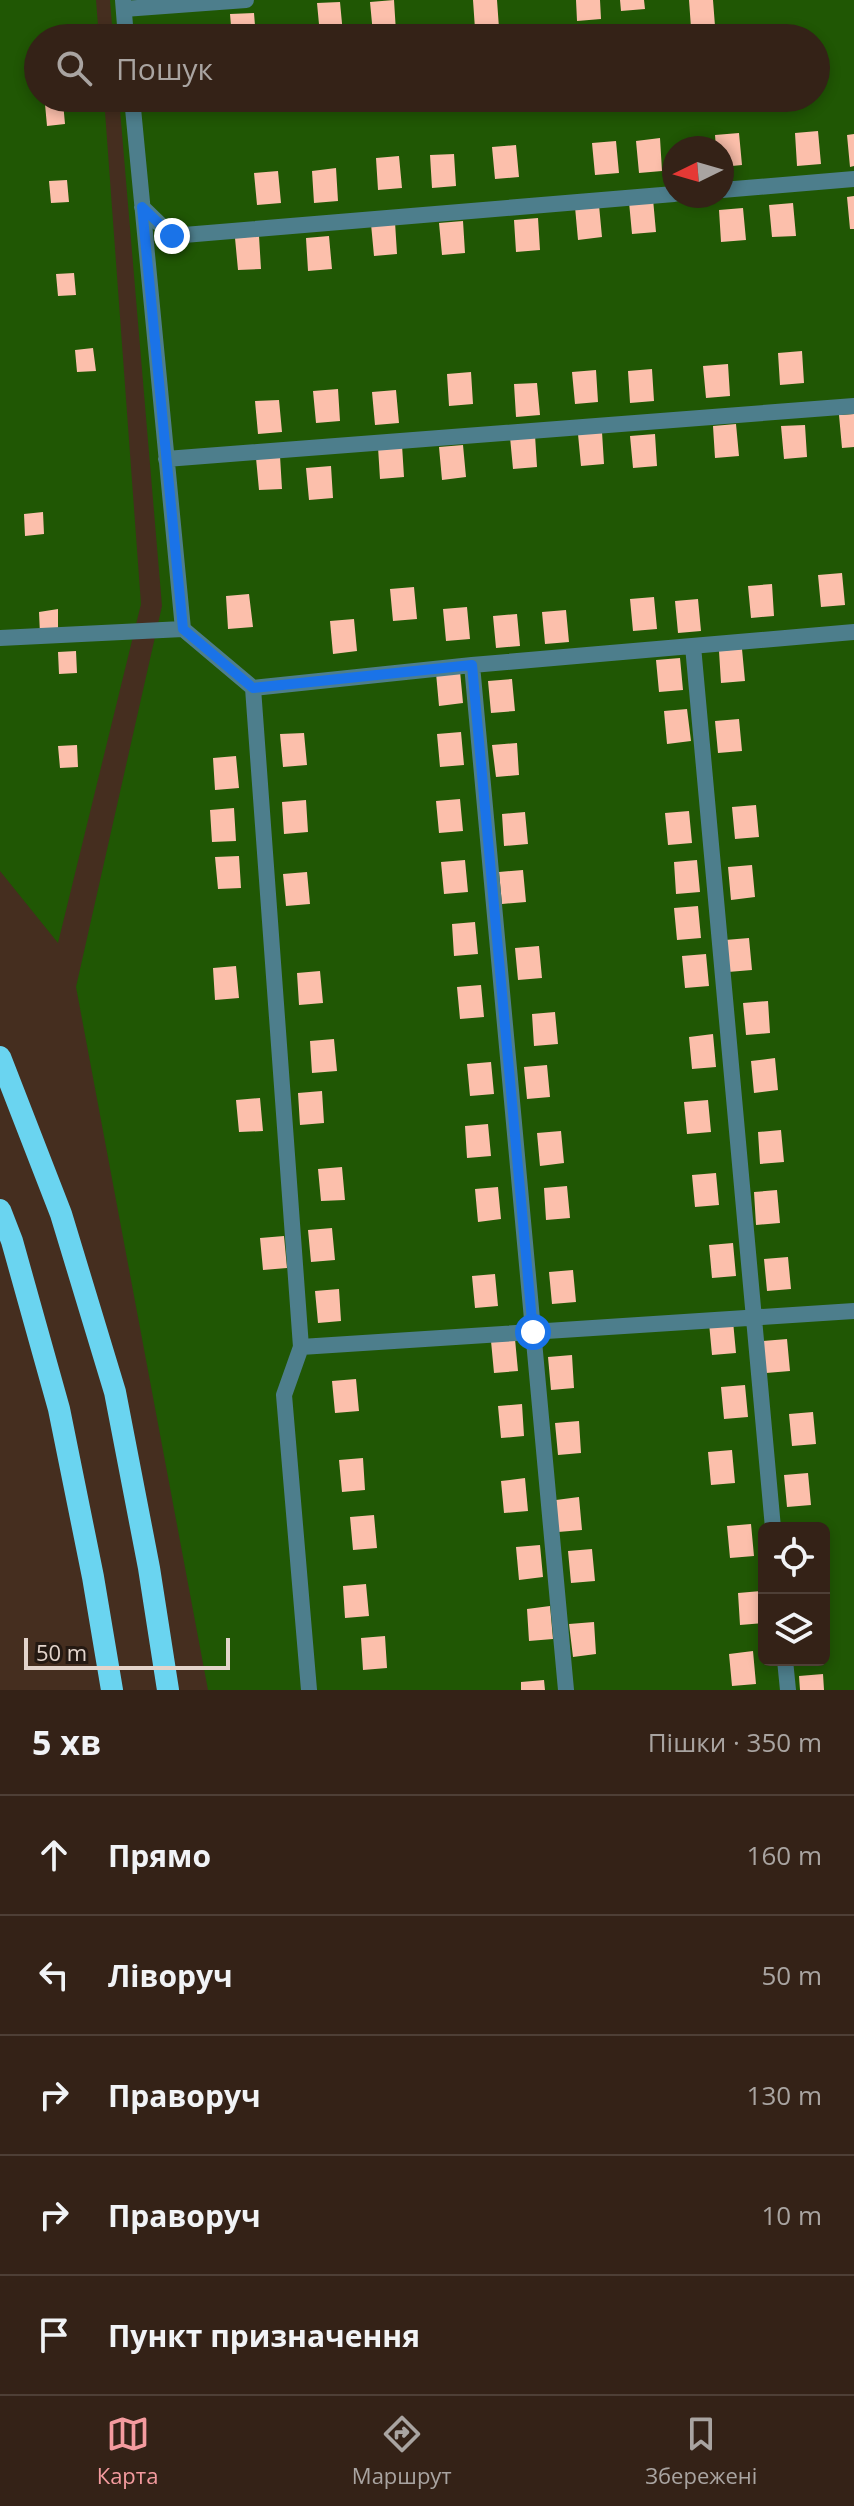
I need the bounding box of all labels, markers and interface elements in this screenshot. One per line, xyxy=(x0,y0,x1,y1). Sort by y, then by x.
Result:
search box xyxy=(24,24,830,112)
icon: search xyxy=(52,46,96,90)
text: Пошук xyxy=(116,48,213,89)
north arrow xyxy=(662,136,734,208)
route end xyxy=(154,218,190,254)
route start xyxy=(515,1314,551,1350)
map controls xyxy=(758,1522,830,1666)
button: locate xyxy=(758,1522,830,1594)
button: layers xyxy=(758,1594,830,1666)
scale bar xyxy=(24,1634,230,1670)
text: 50 m xyxy=(36,1637,87,1667)
text: 5 хв xyxy=(32,1719,101,1765)
text: Пішки · 350 m xyxy=(648,1724,822,1760)
icon: ahead xyxy=(32,1833,76,1877)
text: Прямо xyxy=(108,1835,211,1876)
text: 160 m xyxy=(747,1837,822,1873)
icon: left xyxy=(32,1953,76,1997)
text: Ліворуч xyxy=(108,1955,233,1996)
text: 50 m xyxy=(761,1957,822,1993)
icon: right xyxy=(32,2073,76,2117)
text: Праворуч xyxy=(108,2075,261,2116)
text: 130 m xyxy=(747,2077,822,2113)
icon: right xyxy=(32,2193,76,2237)
text: Праворуч xyxy=(108,2195,261,2236)
text: 10 m xyxy=(761,2197,822,2233)
icon: arrive xyxy=(32,2313,76,2357)
text: Пункт призначення xyxy=(108,2315,420,2356)
tab: Карта xyxy=(97,2412,158,2490)
tab: Маршрут xyxy=(352,2412,452,2490)
tab: Збережені xyxy=(645,2412,757,2490)

